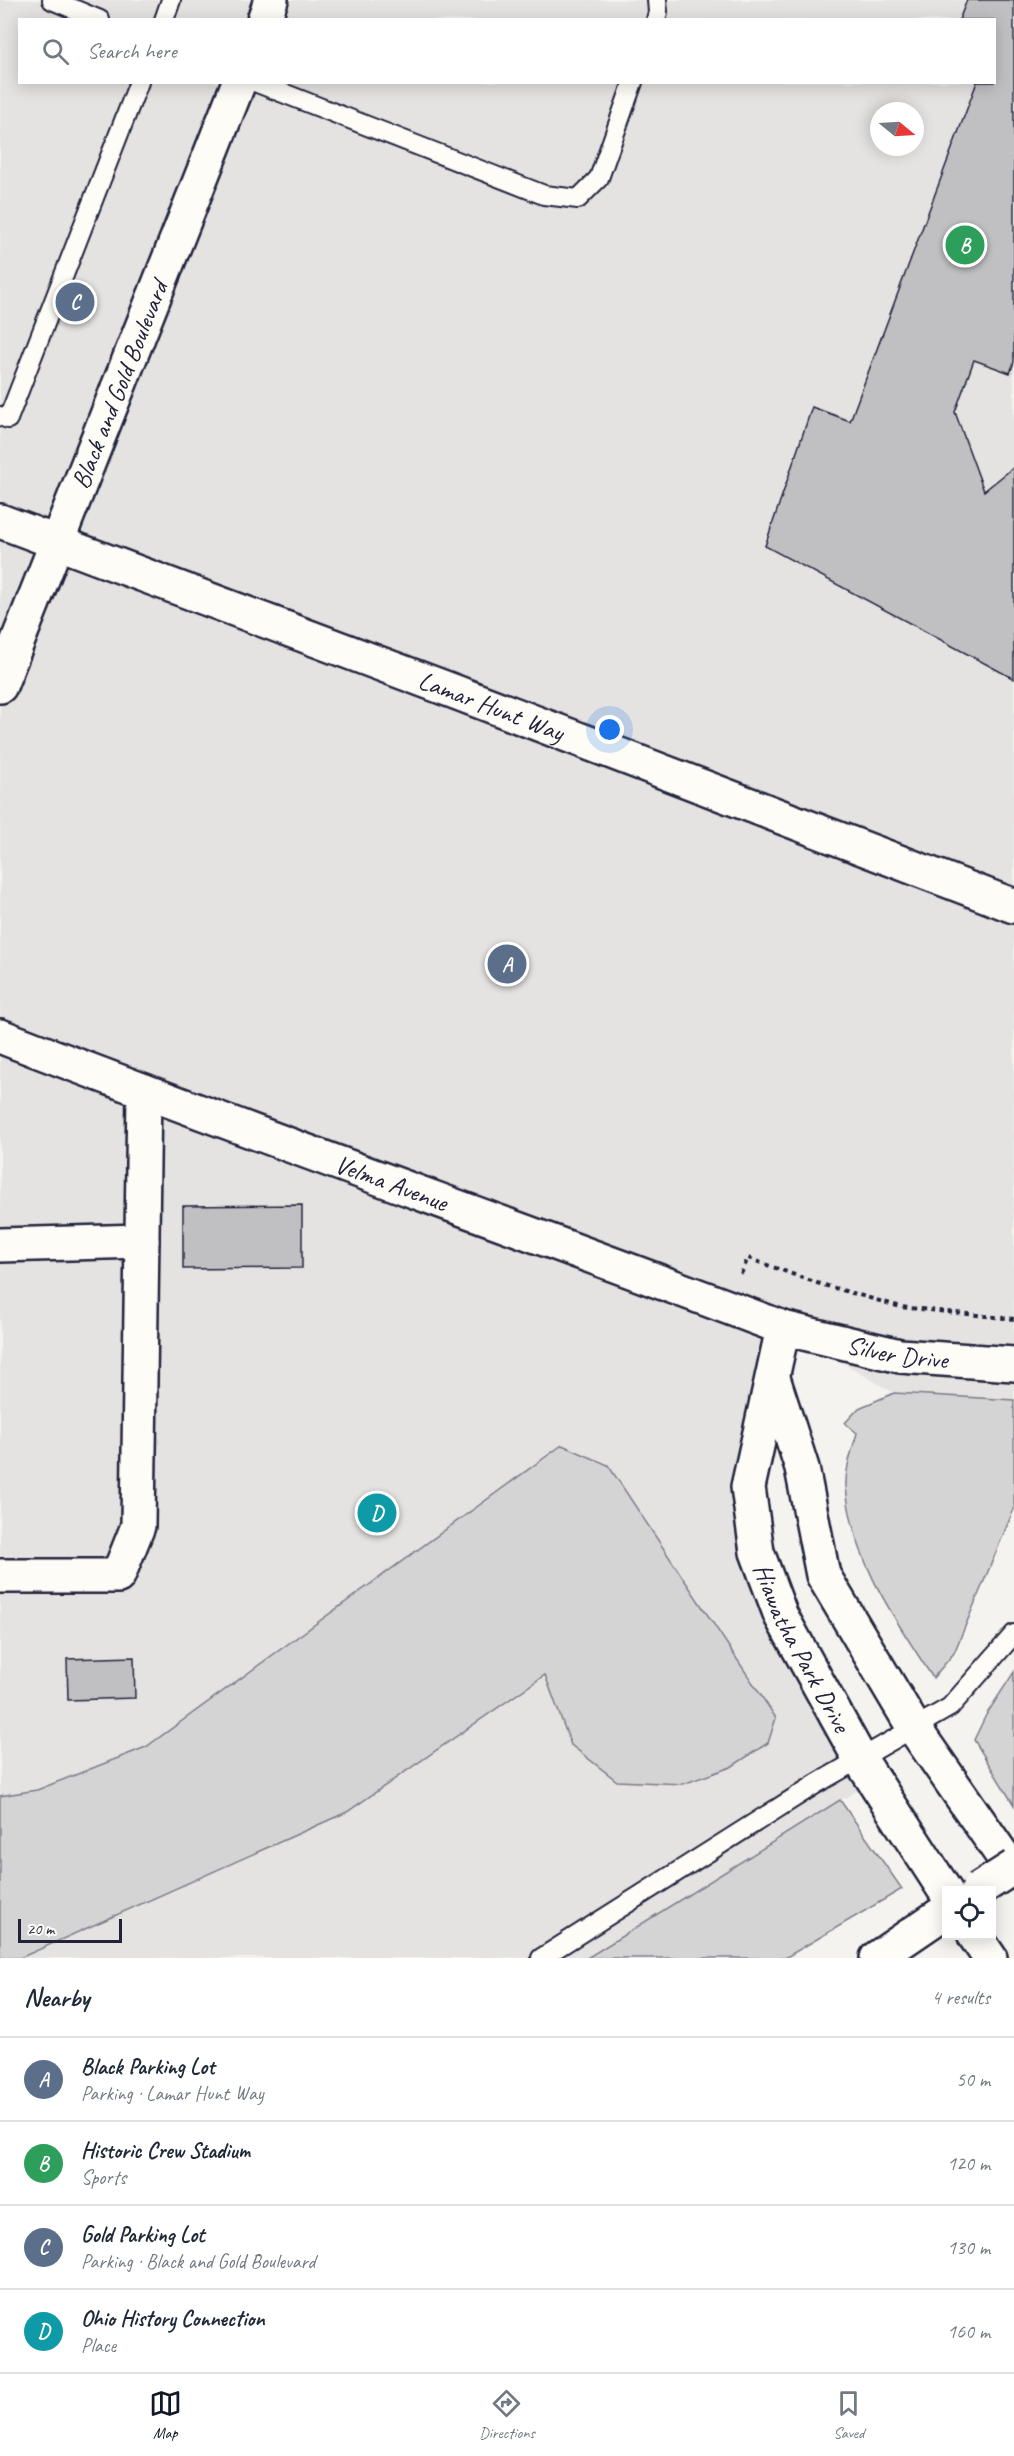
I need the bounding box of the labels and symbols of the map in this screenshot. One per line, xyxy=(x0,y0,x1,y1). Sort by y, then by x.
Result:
north arrow xyxy=(870,102,924,156)
pin: B xyxy=(946,222,984,268)
street label: Black and Gold Boulevard xyxy=(63,273,177,493)
pin: C xyxy=(56,280,94,324)
street label: Lamar Hunt Way xyxy=(414,663,571,749)
your location xyxy=(595,715,624,744)
pin: A xyxy=(488,942,526,986)
street label: Velma Avenue xyxy=(331,1147,454,1219)
street label: Silver Drive xyxy=(843,1327,951,1376)
pin: D xyxy=(358,1490,397,1536)
street label: Hiawatha Park Drive xyxy=(746,1559,860,1740)
scale bar xyxy=(18,1916,122,1944)

